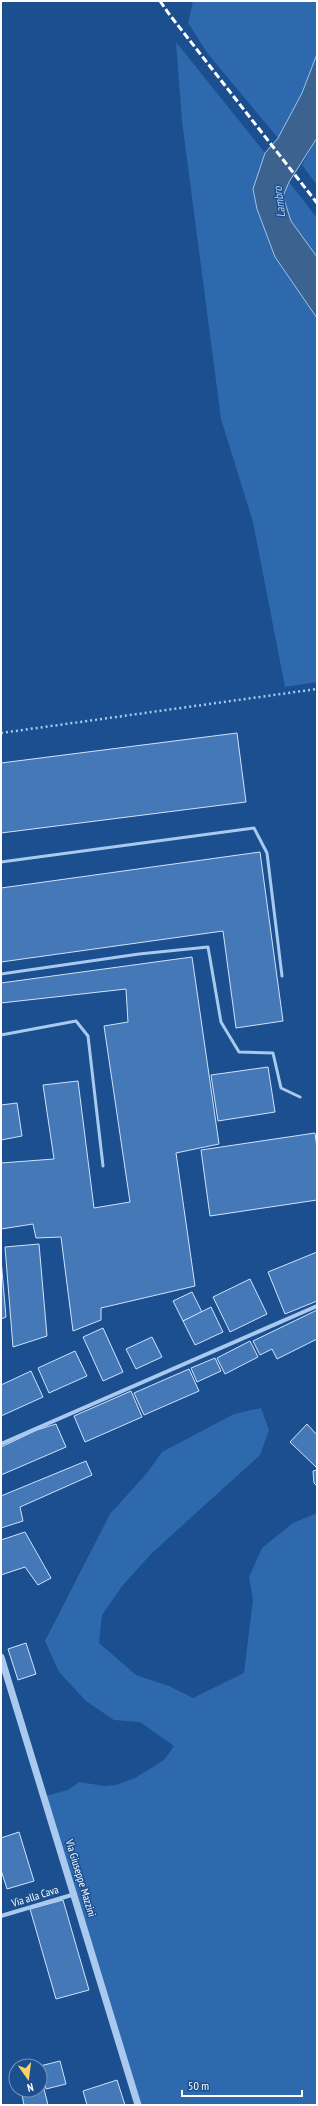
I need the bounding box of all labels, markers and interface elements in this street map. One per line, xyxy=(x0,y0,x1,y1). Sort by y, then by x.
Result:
water label: Lambro xyxy=(270,185,288,218)
street label: Via Giuseppe Mazzini xyxy=(62,1837,99,1919)
street label: Via alla Cava xyxy=(9,1882,60,1910)
north arrow xyxy=(8,2058,48,2098)
scale bar xyxy=(182,2072,302,2098)
text: 50 m xyxy=(188,2078,209,2093)
text: N xyxy=(26,2080,35,2095)

